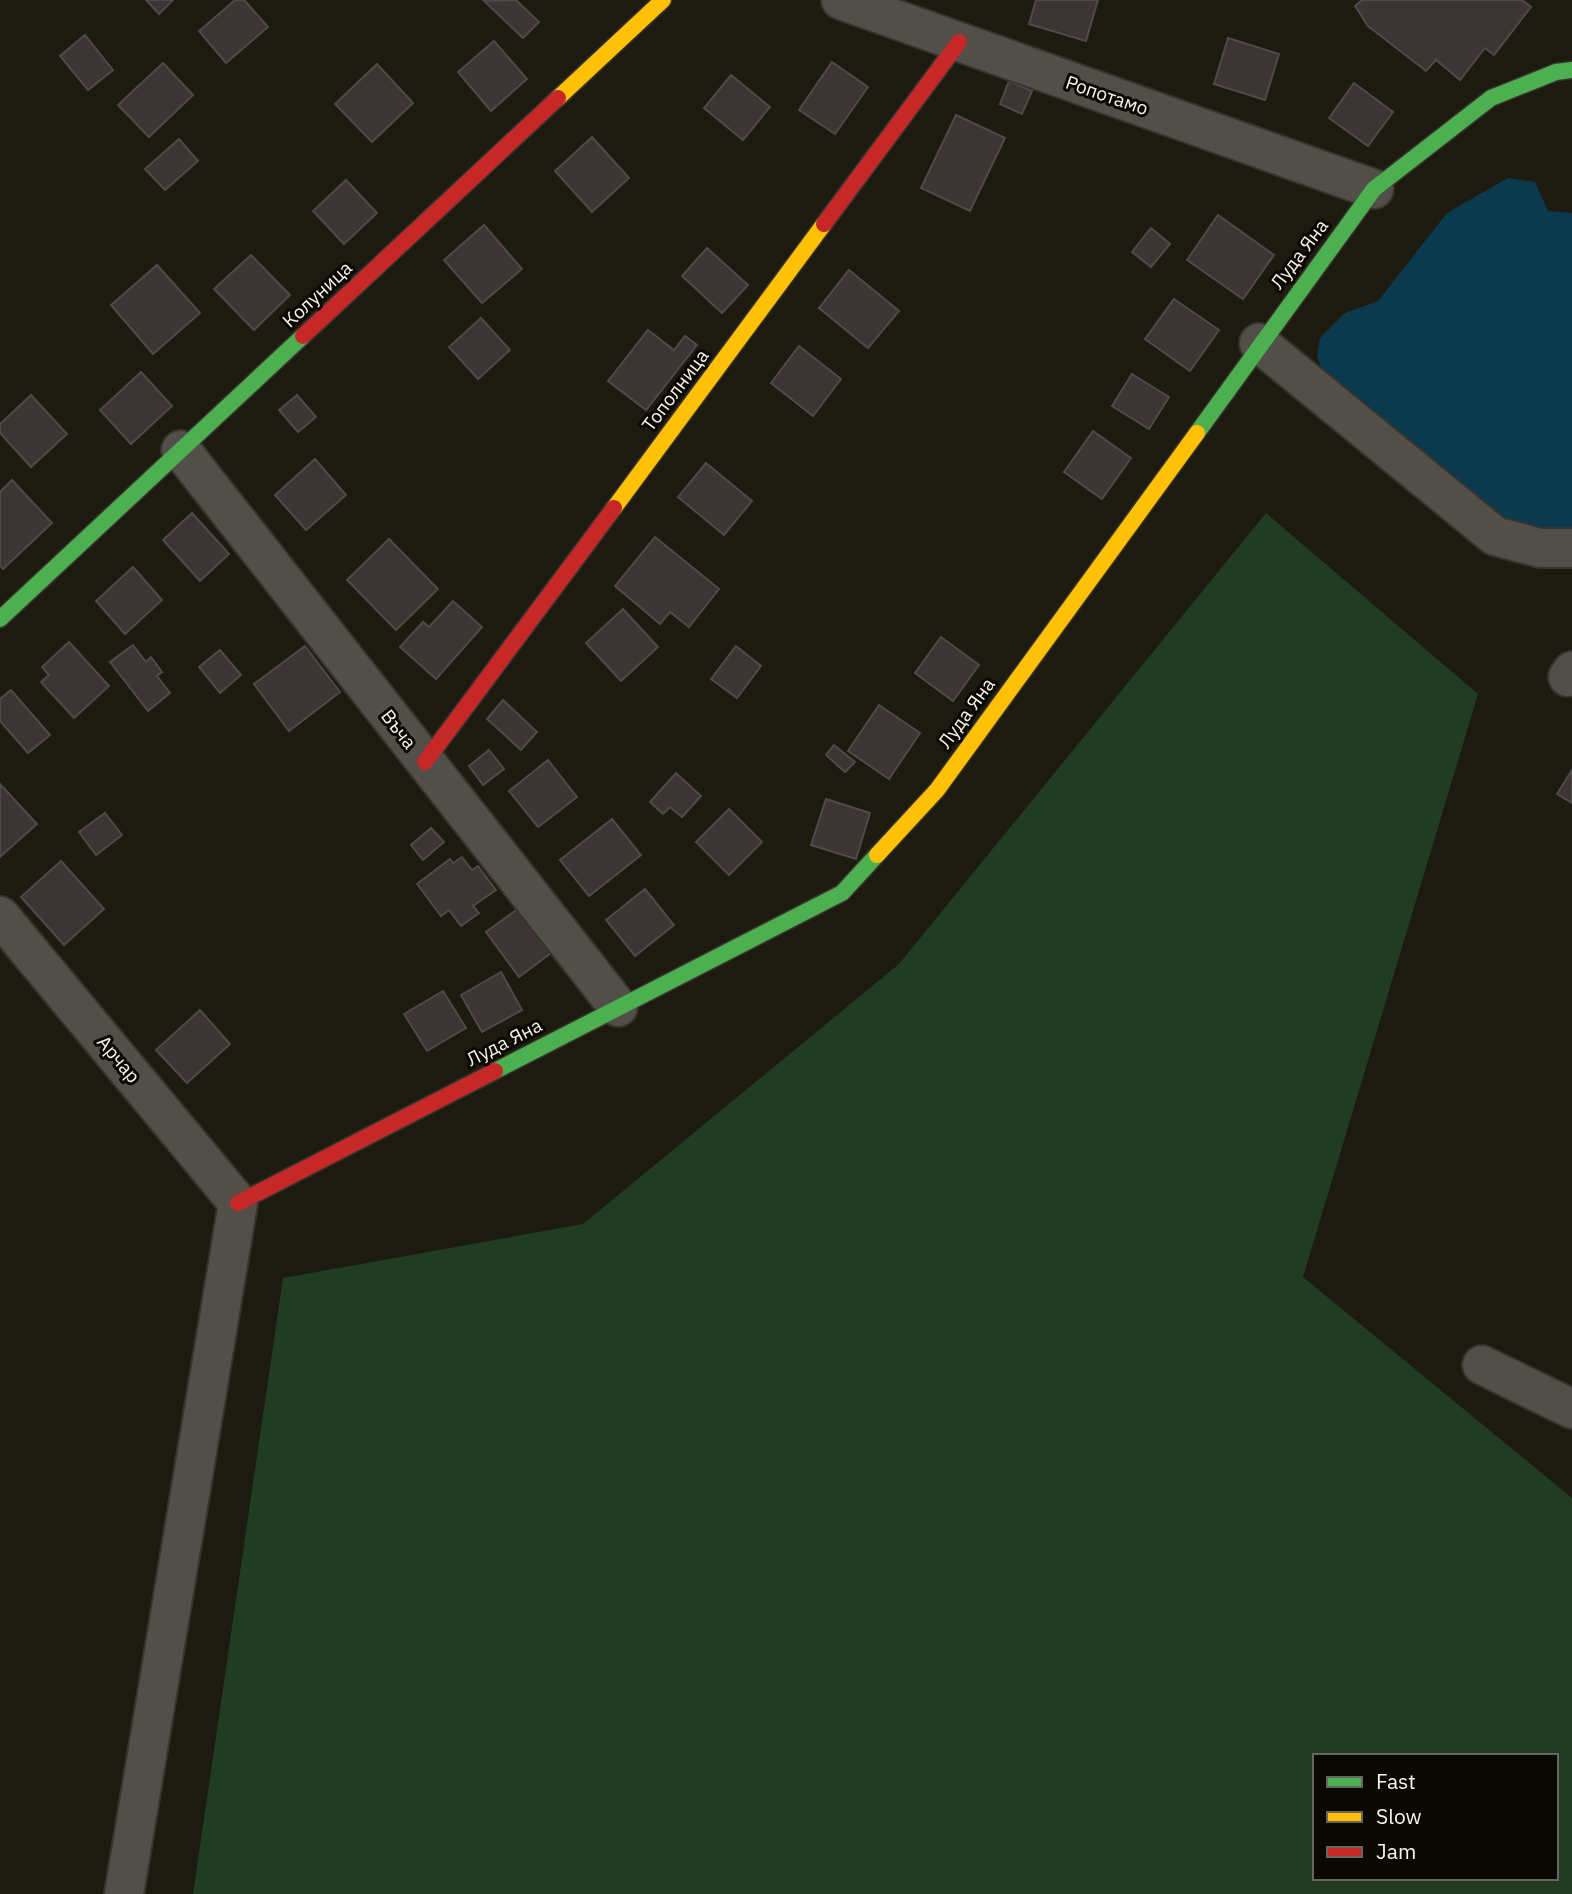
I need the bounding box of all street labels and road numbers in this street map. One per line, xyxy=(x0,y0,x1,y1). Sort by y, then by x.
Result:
street label: Ропотамо xyxy=(1063,70,1151,120)
street label: Луда Яна xyxy=(1265,214,1333,294)
street label: Колуница xyxy=(277,256,357,332)
street label: Тополница xyxy=(636,344,714,436)
street label: Луда Яна xyxy=(932,673,1000,753)
street label: Въча xyxy=(376,704,422,754)
street label: Луда Яна xyxy=(462,1013,546,1071)
street label: Арчар xyxy=(92,1030,146,1088)

